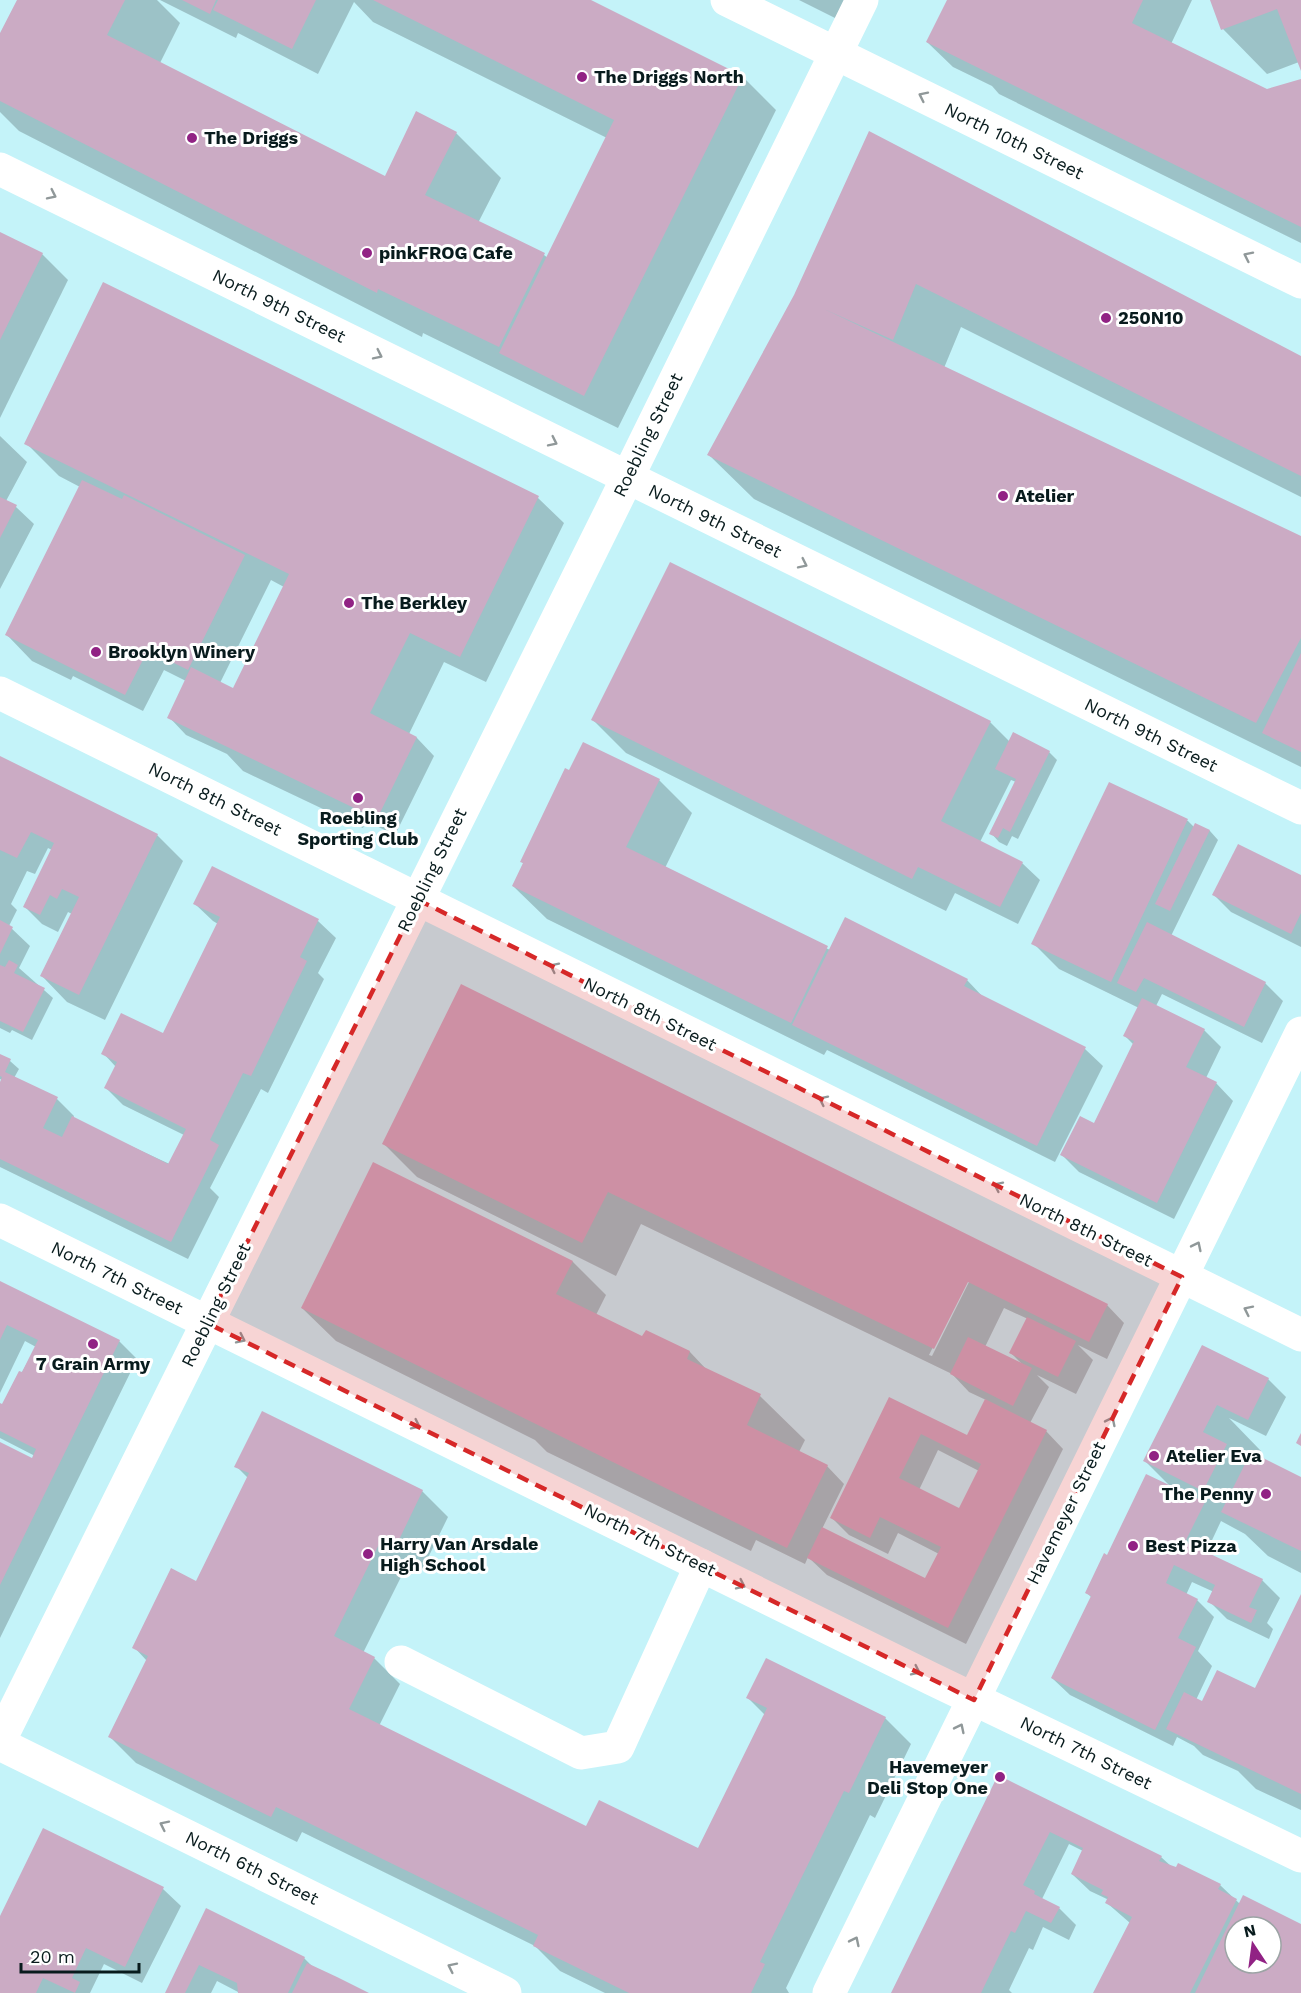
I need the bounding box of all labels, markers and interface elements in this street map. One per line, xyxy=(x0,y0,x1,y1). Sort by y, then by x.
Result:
place label: The Driggs North xyxy=(594,66,744,87)
marker: The Driggs North xyxy=(575,70,589,84)
one-way arrow xyxy=(918,91,929,103)
street label: North 10th Street xyxy=(941,98,1088,184)
place label: The Driggs xyxy=(204,127,298,148)
marker: The Driggs xyxy=(185,131,199,145)
one-way arrow xyxy=(46,187,57,199)
place label: pinkFROG Cafe xyxy=(379,242,513,263)
marker: pinkFROG Cafe xyxy=(360,246,374,260)
one-way arrow xyxy=(1244,251,1255,263)
street label: North 9th Street xyxy=(209,264,350,347)
place label: 250N10 xyxy=(1118,307,1184,328)
marker: 250N10 xyxy=(1099,311,1113,325)
one-way arrow xyxy=(372,348,383,360)
street label: Roebling Street xyxy=(608,369,687,500)
one-way arrow xyxy=(546,434,557,446)
street label: North 9th Street xyxy=(645,479,786,562)
place label: Atelier xyxy=(1015,485,1075,506)
marker: Atelier xyxy=(996,489,1010,503)
one-way arrow xyxy=(797,557,808,569)
place label: The Berkley xyxy=(361,592,468,613)
marker: The Berkley xyxy=(342,596,356,610)
place label: Brooklyn Winery xyxy=(108,641,256,662)
marker: Brooklyn Winery xyxy=(89,645,103,659)
street label: North 9th Street xyxy=(1081,693,1222,776)
street label: North 8th Street xyxy=(145,757,286,840)
marker: Roebling Sporting Club xyxy=(351,791,365,805)
street label: Roebling Street xyxy=(392,804,471,935)
place label: Roebling Sporting Club xyxy=(297,807,419,849)
one-way arrow xyxy=(550,963,561,974)
street label: North 8th Street xyxy=(580,972,721,1055)
one-way arrow xyxy=(819,1095,830,1107)
one-way arrow xyxy=(994,1182,1005,1193)
street label: North 8th Street xyxy=(1016,1188,1157,1271)
street label: North 7th Street xyxy=(48,1237,187,1319)
street label: Roebling Street xyxy=(176,1239,255,1370)
one-way arrow xyxy=(1189,1241,1201,1252)
one-way arrow xyxy=(1244,1305,1255,1317)
one-way arrow xyxy=(234,1332,245,1343)
marker: 7 Grain Army xyxy=(86,1337,100,1351)
place label: 7 Grain Army xyxy=(36,1353,151,1374)
one-way arrow xyxy=(1104,1417,1115,1428)
one-way arrow xyxy=(409,1418,420,1429)
street label: Havemeyer Street xyxy=(1022,1437,1110,1588)
place label: Atelier Eva xyxy=(1166,1445,1262,1466)
marker: Atelier Eva xyxy=(1147,1449,1161,1463)
place label: The Penny xyxy=(1161,1483,1255,1504)
marker: The Penny xyxy=(1259,1487,1273,1501)
street label: North 7th Street xyxy=(581,1499,720,1581)
place label: Harry Van Arsdale High School xyxy=(380,1533,538,1575)
place label: Best Pizza xyxy=(1145,1535,1237,1556)
marker: Best Pizza xyxy=(1126,1539,1140,1553)
marker: Harry Van Arsdale High School xyxy=(361,1547,375,1561)
one-way arrow xyxy=(735,1578,746,1590)
one-way arrow xyxy=(910,1664,921,1676)
street label: North 7th Street xyxy=(1017,1712,1156,1794)
one-way arrow xyxy=(953,1724,965,1735)
place label: Havemeyer Deli Stop One xyxy=(867,1756,988,1798)
marker: Havemeyer Deli Stop One xyxy=(993,1770,1007,1784)
one-way arrow xyxy=(160,1821,171,1832)
street label: North 6th Street xyxy=(182,1826,323,1909)
north arrow xyxy=(1223,1915,1283,1975)
text: N xyxy=(1242,1920,1258,1941)
scale bar xyxy=(21,1936,140,1974)
one-way arrow xyxy=(848,1936,860,1947)
text: 20 m xyxy=(30,1946,75,1967)
one-way arrow xyxy=(448,1963,458,1974)

